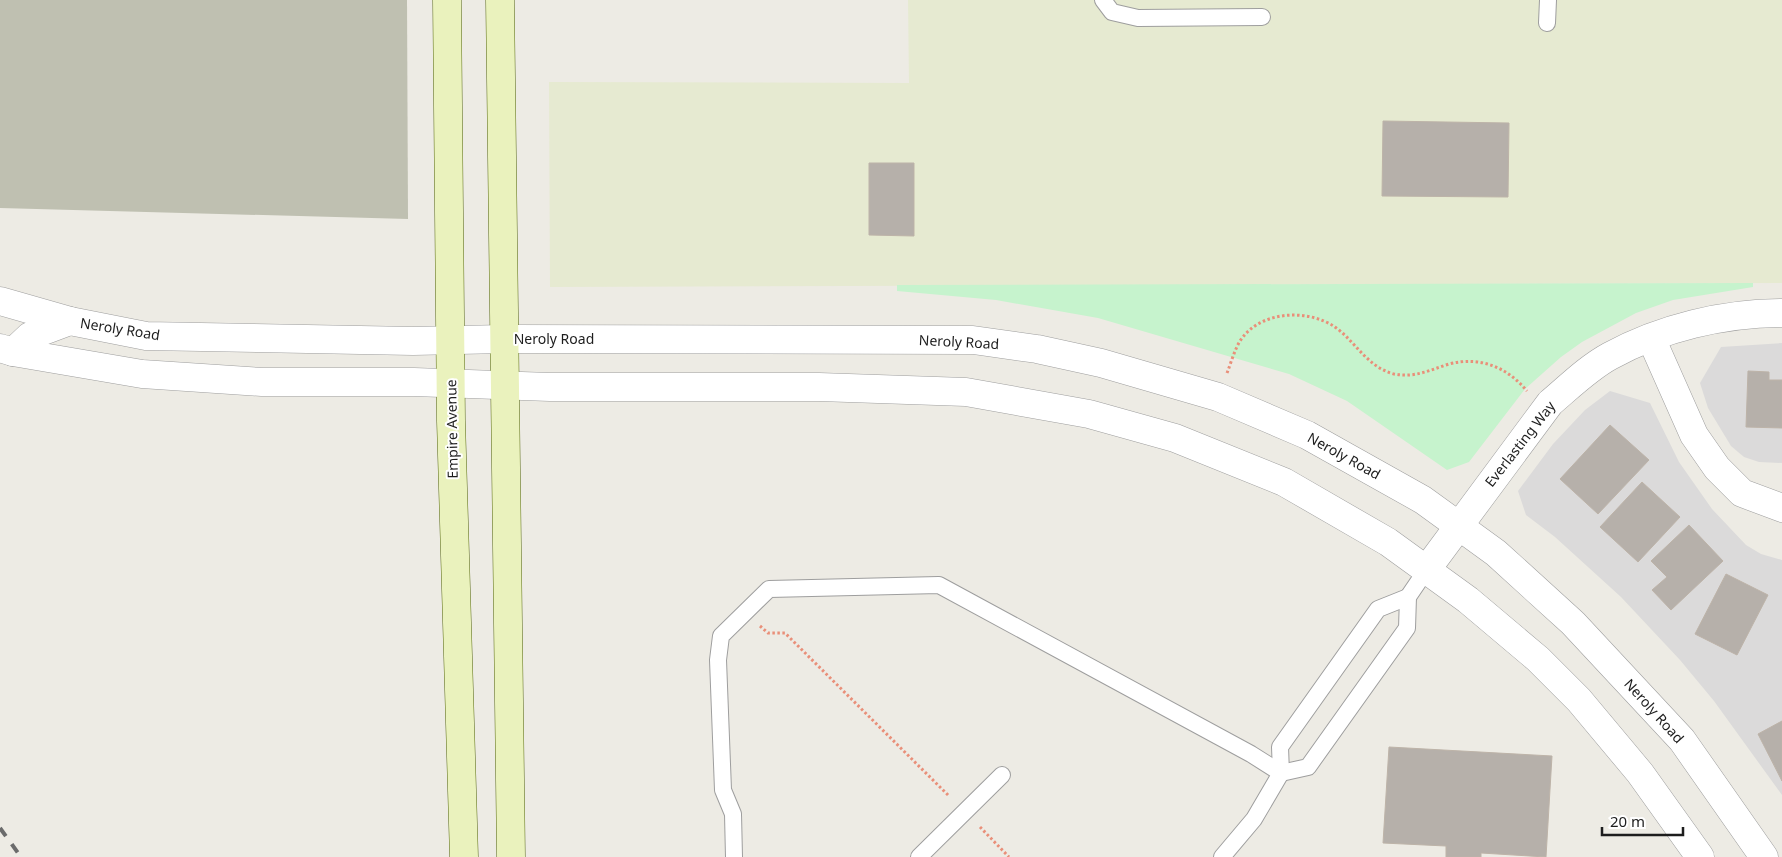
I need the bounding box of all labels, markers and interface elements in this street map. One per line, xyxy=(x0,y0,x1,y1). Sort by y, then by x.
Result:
street label: Neroly Road xyxy=(79,313,161,344)
street label: Neroly Road xyxy=(514,329,594,348)
street label: Neroly Road xyxy=(918,330,1000,353)
street label: Empire Avenue xyxy=(441,379,462,479)
street label: Everlasting Way xyxy=(1480,396,1560,491)
street label: Neroly Road xyxy=(1304,428,1384,483)
street label: Neroly Road xyxy=(1620,674,1688,747)
scale bar xyxy=(1602,804,1683,836)
text: 20 m xyxy=(1610,811,1645,831)

